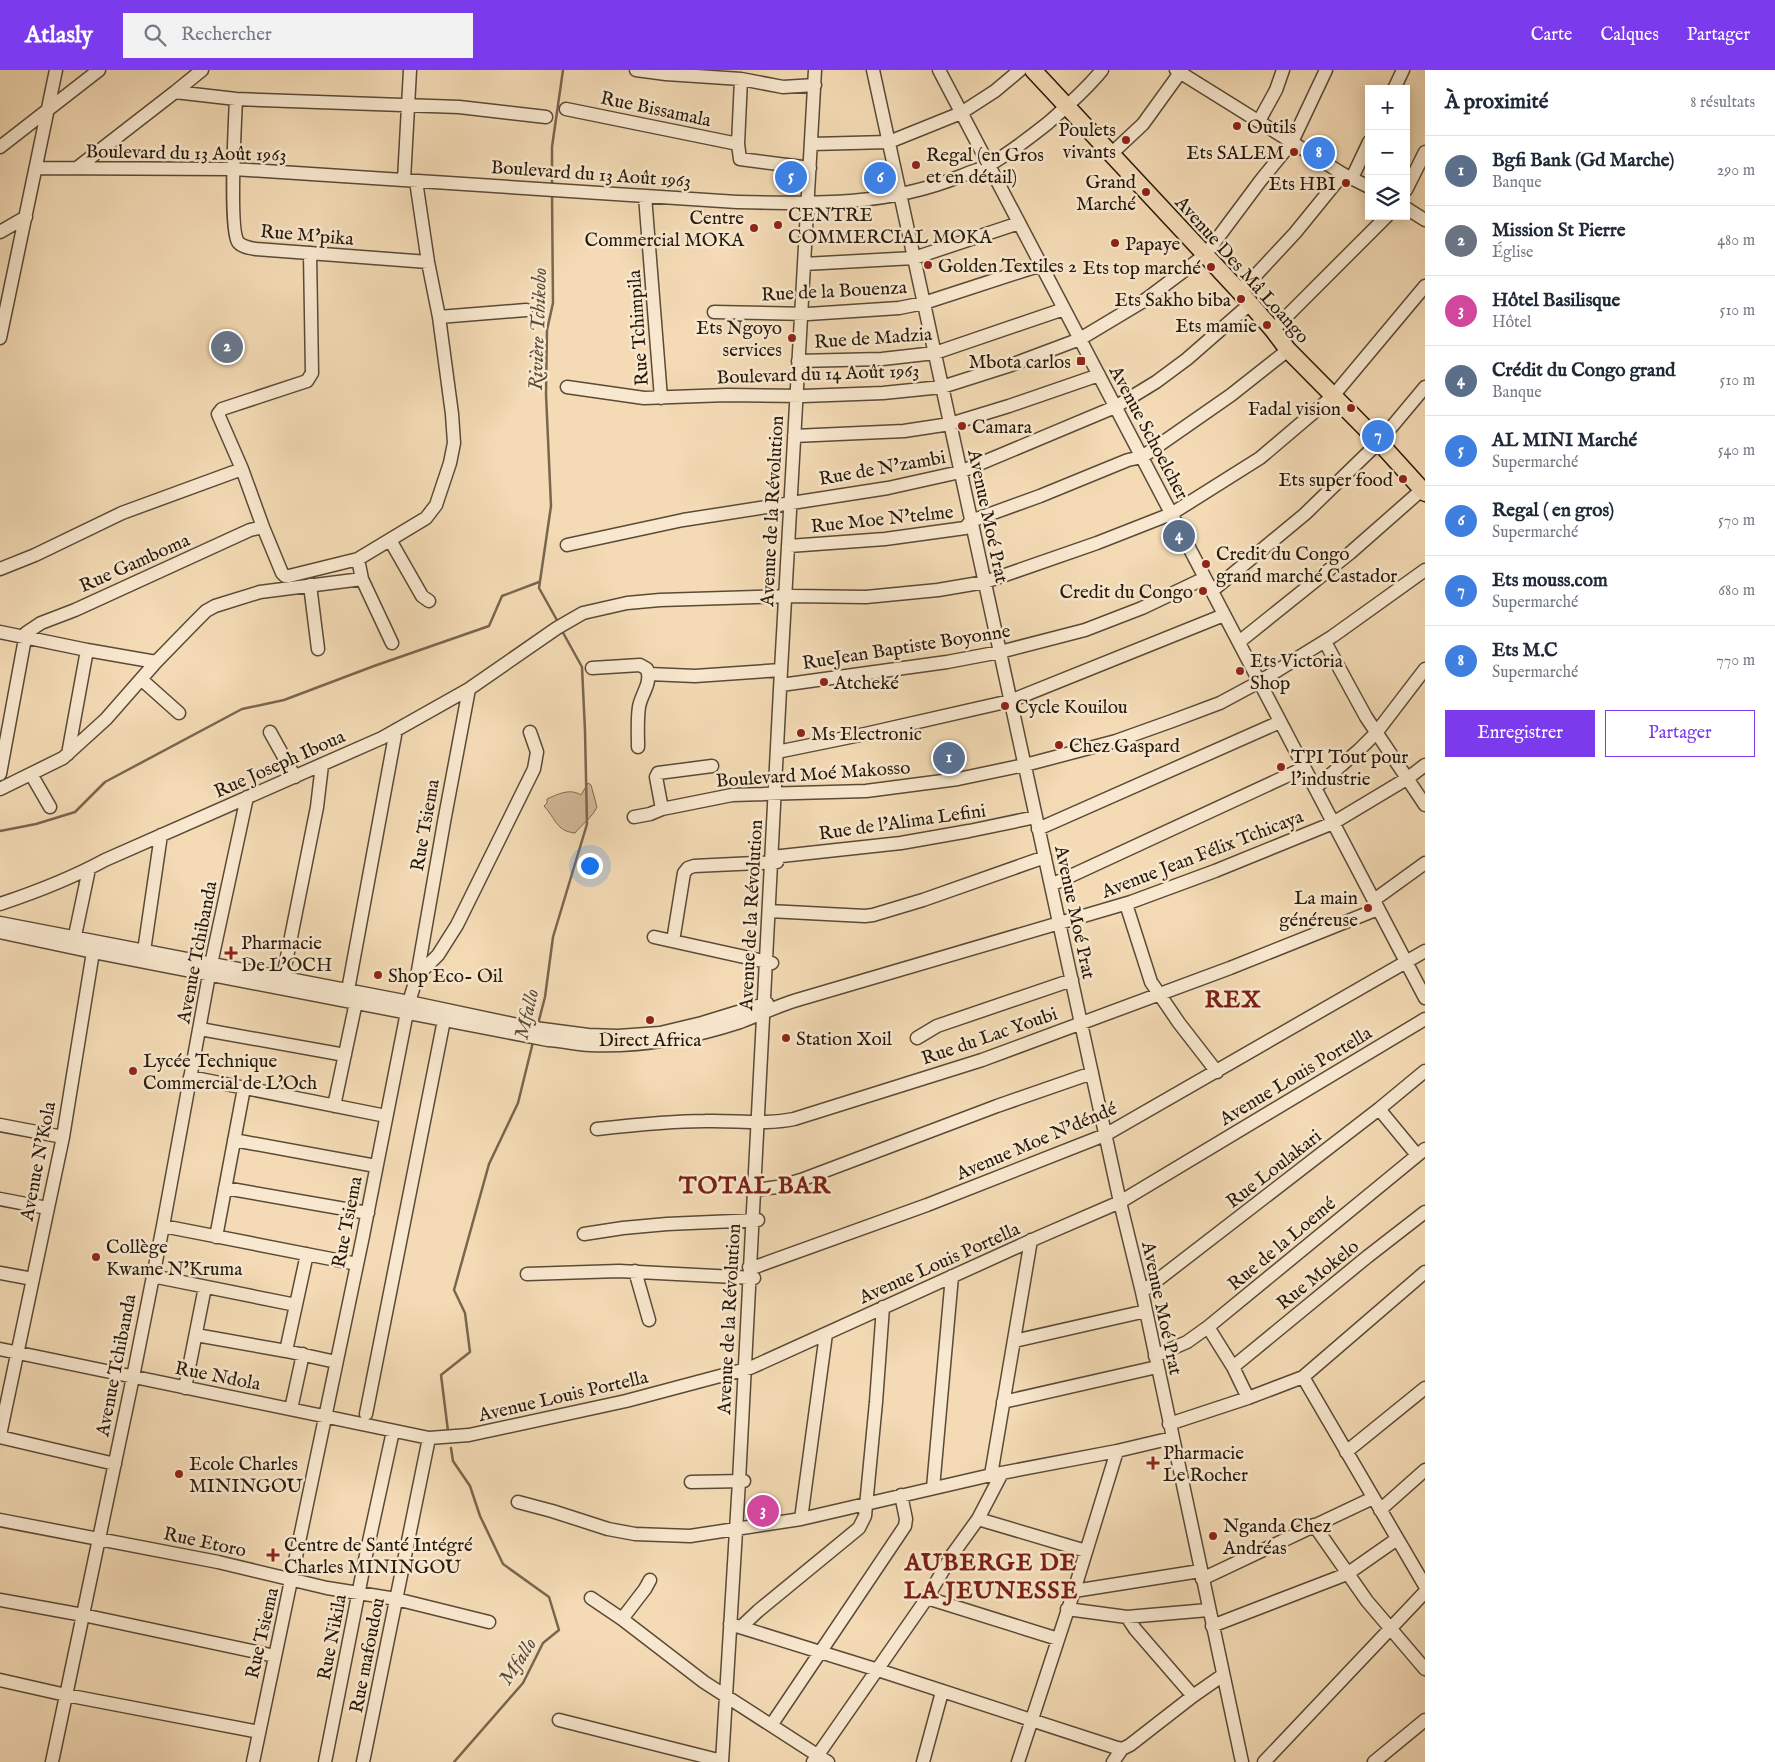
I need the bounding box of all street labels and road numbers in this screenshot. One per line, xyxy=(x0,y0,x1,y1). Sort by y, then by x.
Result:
street label: Rue Bissamala xyxy=(598,87,714,134)
street label: Boulevard du 13 Août 1963 xyxy=(85,140,287,168)
street label: Boulevard du 13 Août 1963 xyxy=(490,156,692,194)
street label: Avenue Des Mâ Loango xyxy=(1168,191,1314,349)
street label: Rue M'pika xyxy=(259,220,355,252)
street label: Rue Tchimpila xyxy=(623,268,655,387)
street label: Rue de la Bouenza xyxy=(761,276,908,308)
street label: Rue de Madzia xyxy=(813,323,934,355)
street label: Boulevard du 14 Août 1963 xyxy=(716,359,920,391)
street label: Avenue Schoelcher xyxy=(1102,361,1194,504)
street label: Avenue de la Révolution xyxy=(756,415,790,608)
street label: Rue de N'zambi xyxy=(817,446,948,492)
street label: Avenue Moé Prat xyxy=(961,447,1013,586)
street label: Rue Moe N'telme xyxy=(810,501,955,539)
street label: Rue Gamboma xyxy=(76,528,194,599)
street label: RueJean Baptiste Boyonne xyxy=(801,620,1012,676)
street label: Rue Joseph Iboua xyxy=(211,725,350,804)
street label: Boulevard Moé Makosso xyxy=(715,756,911,794)
street label: Rue Tsiema xyxy=(406,777,446,873)
street label: Rue de l'Alima Lefini xyxy=(817,799,987,847)
street label: Avenue Jean Félix Tchicaya xyxy=(1098,805,1308,905)
street label: Avenue de la Révolution xyxy=(735,819,769,1012)
street label: Avenue Moé Prat xyxy=(1048,843,1100,982)
street label: Avenue Tchibanda xyxy=(172,878,224,1027)
street label: Rue du Lac Youbi xyxy=(919,1002,1061,1071)
street label: Avenue Louis Portella xyxy=(1215,1021,1377,1132)
street label: Avenue Moe N'déndé xyxy=(952,1097,1121,1187)
street label: Avenue N'Kola xyxy=(15,1099,62,1224)
street label: Rue Loulakari xyxy=(1222,1125,1327,1214)
street label: Rue Tsiema xyxy=(327,1174,369,1270)
street label: Rue de la Loemé xyxy=(1223,1192,1341,1297)
street label: Avenue Louis Portella xyxy=(855,1217,1025,1310)
street label: Avenue de la Révolution xyxy=(713,1223,747,1416)
street label: Rue Mokelo xyxy=(1272,1235,1364,1316)
street label: Avenue Moé Prat xyxy=(1135,1239,1187,1378)
street label: Avenue Tchibanda xyxy=(91,1291,143,1440)
street label: Rue Ndola xyxy=(173,1357,263,1397)
street label: Avenue Louis Portella xyxy=(475,1366,651,1428)
street label: Rue Etoro xyxy=(161,1522,248,1563)
street label: Rue Tsiema xyxy=(241,1585,285,1681)
street label: Rue Nikila xyxy=(313,1592,353,1682)
street label: Rue mafoudou xyxy=(345,1596,391,1715)

